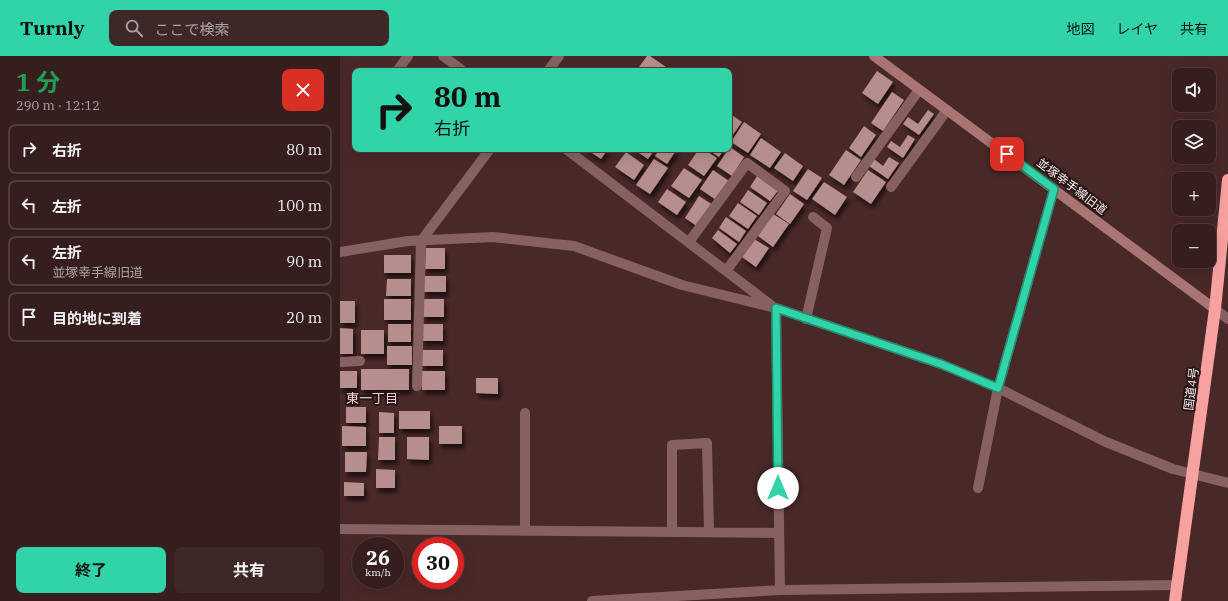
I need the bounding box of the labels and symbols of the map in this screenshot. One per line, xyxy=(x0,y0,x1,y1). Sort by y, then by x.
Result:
pin xyxy=(990,137,1024,171)
street label: 並塚幸手線旧道 xyxy=(1034,155,1110,217)
street label: 国道4号 xyxy=(1181,367,1201,411)
district label: 東一丁目 xyxy=(346,390,398,407)
position arrow xyxy=(757,467,799,509)
speed limit sign: 30 xyxy=(412,537,464,589)

